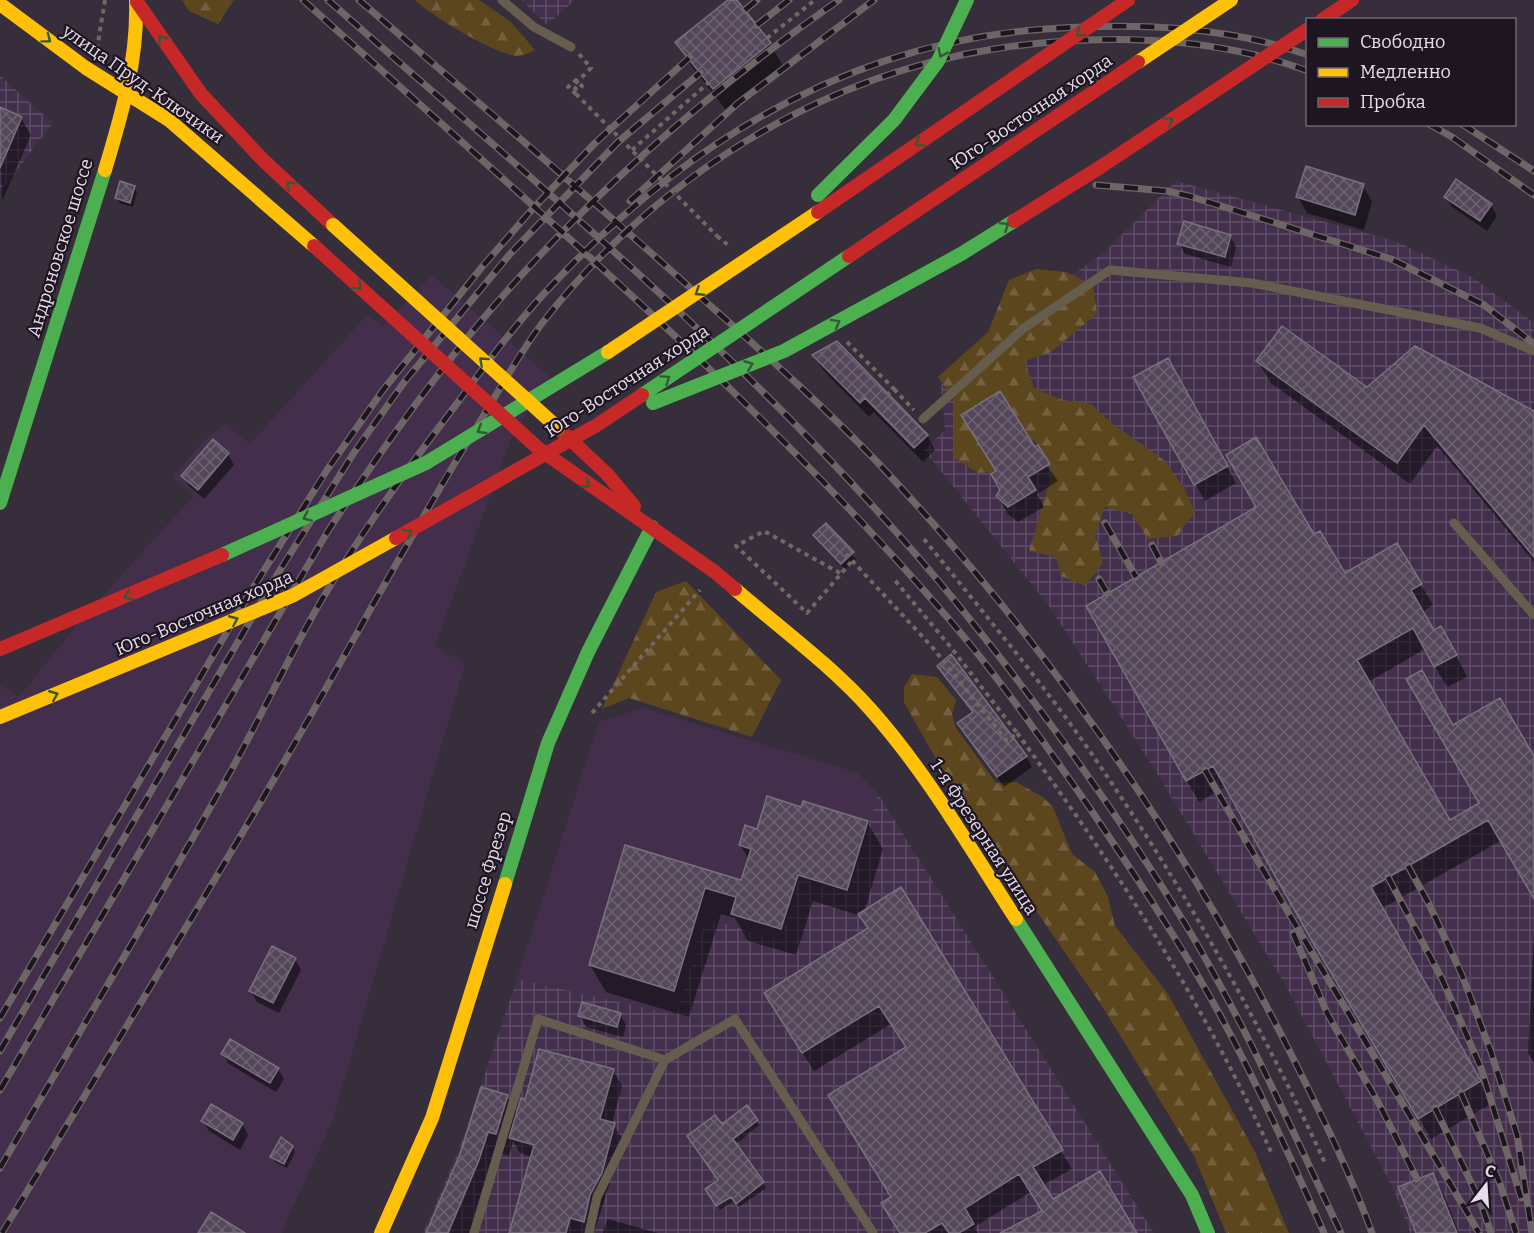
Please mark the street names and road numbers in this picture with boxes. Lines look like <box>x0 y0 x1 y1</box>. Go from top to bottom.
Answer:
street label: улица Пруд-Ключики <box>57 19 228 148</box>
street label: Юго-Восточная хорда <box>946 49 1116 175</box>
street label: Андроновское шоссе <box>22 156 98 340</box>
street label: Юго-Восточная хорда <box>541 320 713 442</box>
street label: Юго-Восточная хорда <box>112 566 296 660</box>
street label: 1-я Фрезерная улица <box>925 755 1043 919</box>
street label: шоссе Фрезер <box>460 809 516 931</box>

